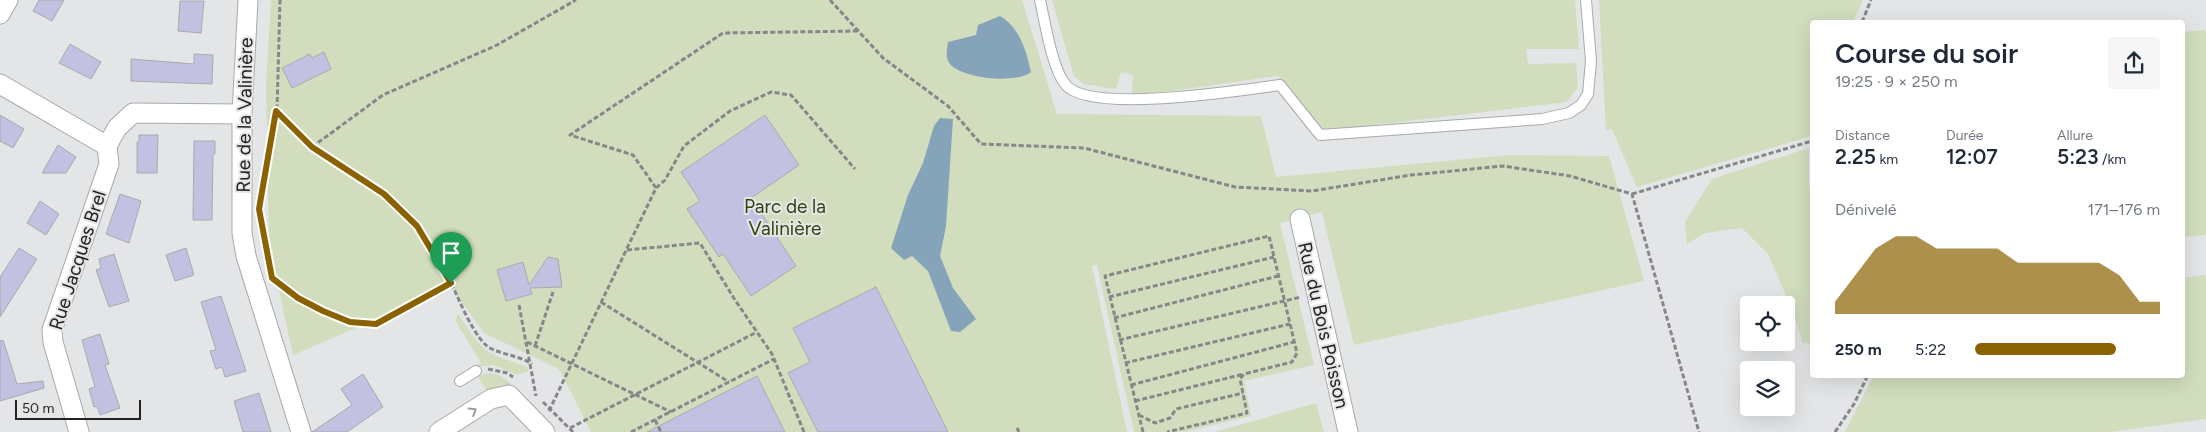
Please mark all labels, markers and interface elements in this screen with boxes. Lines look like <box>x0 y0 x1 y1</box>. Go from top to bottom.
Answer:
text: Course du soir <box>1835 36 2018 70</box>
street label: Rue de la Valinière <box>232 37 257 193</box>
button: share <box>2108 37 2160 89</box>
text: 19:25 · 9 × 250 m <box>1835 72 1958 91</box>
text: Distance <box>1835 127 1890 144</box>
text: Durée <box>1946 127 1983 144</box>
text: Allure <box>2057 127 2093 144</box>
text: 2.25 <box>1835 144 1876 169</box>
text: 12:07 <box>1946 144 1998 169</box>
text: 5:23 <box>2057 144 2099 169</box>
text: km <box>1876 151 1898 168</box>
text: /km <box>2099 151 2126 168</box>
street label: Rue Jacques Brel <box>44 187 111 333</box>
park label: Parc de la Valinière <box>744 195 826 240</box>
text: Dénivelé <box>1835 200 1897 219</box>
text: 171–176 m <box>2088 200 2160 219</box>
pin <box>430 232 472 283</box>
icon: arrive <box>437 239 465 267</box>
street label: Rue du Bois Poisson <box>1293 240 1354 411</box>
map controls <box>1740 296 1795 416</box>
button: locate <box>1740 296 1795 351</box>
text: 250 m <box>1835 340 1882 359</box>
text: 5:22 <box>1915 340 1946 359</box>
button: layers <box>1740 361 1795 416</box>
scale bar <box>15 397 141 420</box>
text: 50 m <box>22 400 54 417</box>
one-way arrow <box>468 407 477 417</box>

